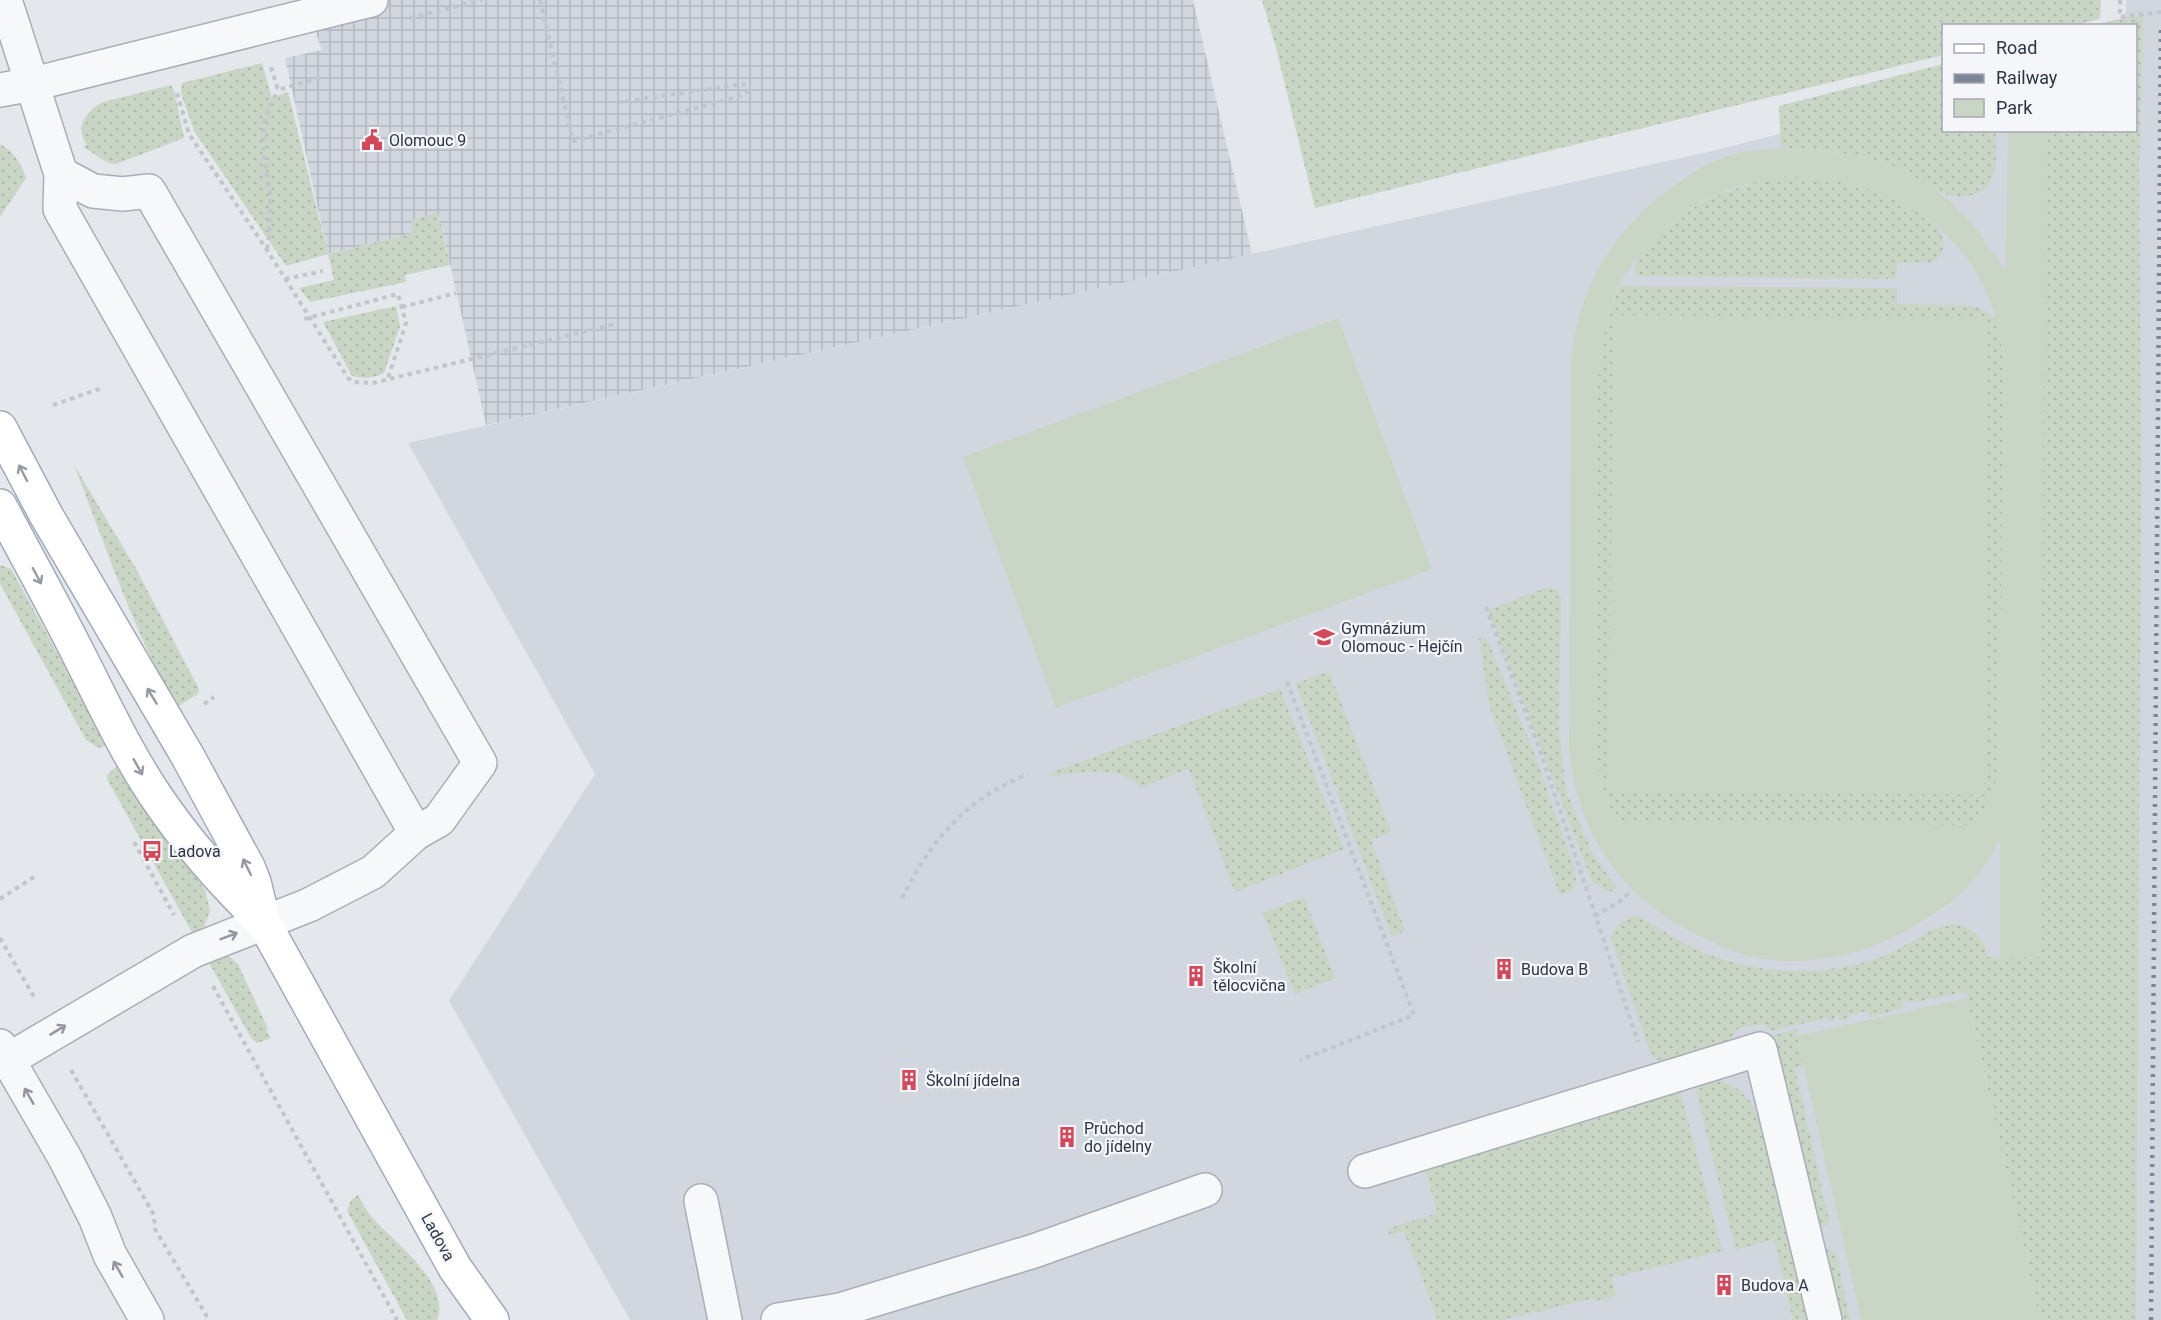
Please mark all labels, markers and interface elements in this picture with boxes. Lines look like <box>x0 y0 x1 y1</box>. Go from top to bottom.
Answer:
legend <box>1942 24 2137 132</box>
text: Road <box>1996 37 2037 58</box>
text: Railway <box>1996 67 2058 88</box>
text: Park <box>1996 97 2033 118</box>
public building icon: Olomouc 9 <box>360 128 384 152</box>
place label: Olomouc 9 <box>389 131 466 150</box>
one-way arrow <box>17 465 29 482</box>
one-way arrow <box>31 567 43 584</box>
place label: Gymnázium Olomouc - Hejčín <box>1341 619 1463 656</box>
school or university icon: Gymnázium Olomouc - Hejčín <box>1312 625 1336 649</box>
one-way arrow <box>146 688 158 705</box>
one-way arrow <box>132 758 144 775</box>
bus stop icon: Ladova <box>140 839 164 863</box>
place label: Ladova <box>169 842 221 861</box>
one-way arrow <box>240 858 252 876</box>
one-way arrow <box>219 930 238 941</box>
place label: Školní tělocvična <box>1213 957 1286 995</box>
building icon: Budova B <box>1492 957 1516 981</box>
place label: Budova B <box>1521 960 1588 979</box>
building icon: Školní tělocvična <box>1184 964 1208 988</box>
one-way arrow <box>49 1024 66 1036</box>
building icon: Školní jídelna <box>897 1068 921 1092</box>
place label: Školní jídelna <box>926 1070 1020 1090</box>
one-way arrow <box>23 1088 35 1105</box>
place label: Průchod do jídelny <box>1084 1119 1152 1156</box>
building icon: Průchod do jídelny <box>1055 1125 1079 1149</box>
street label: Ladova <box>417 1210 459 1264</box>
one-way arrow <box>112 1261 124 1278</box>
building icon: Budova A <box>1712 1273 1736 1297</box>
place label: Budova A <box>1741 1276 1809 1295</box>

